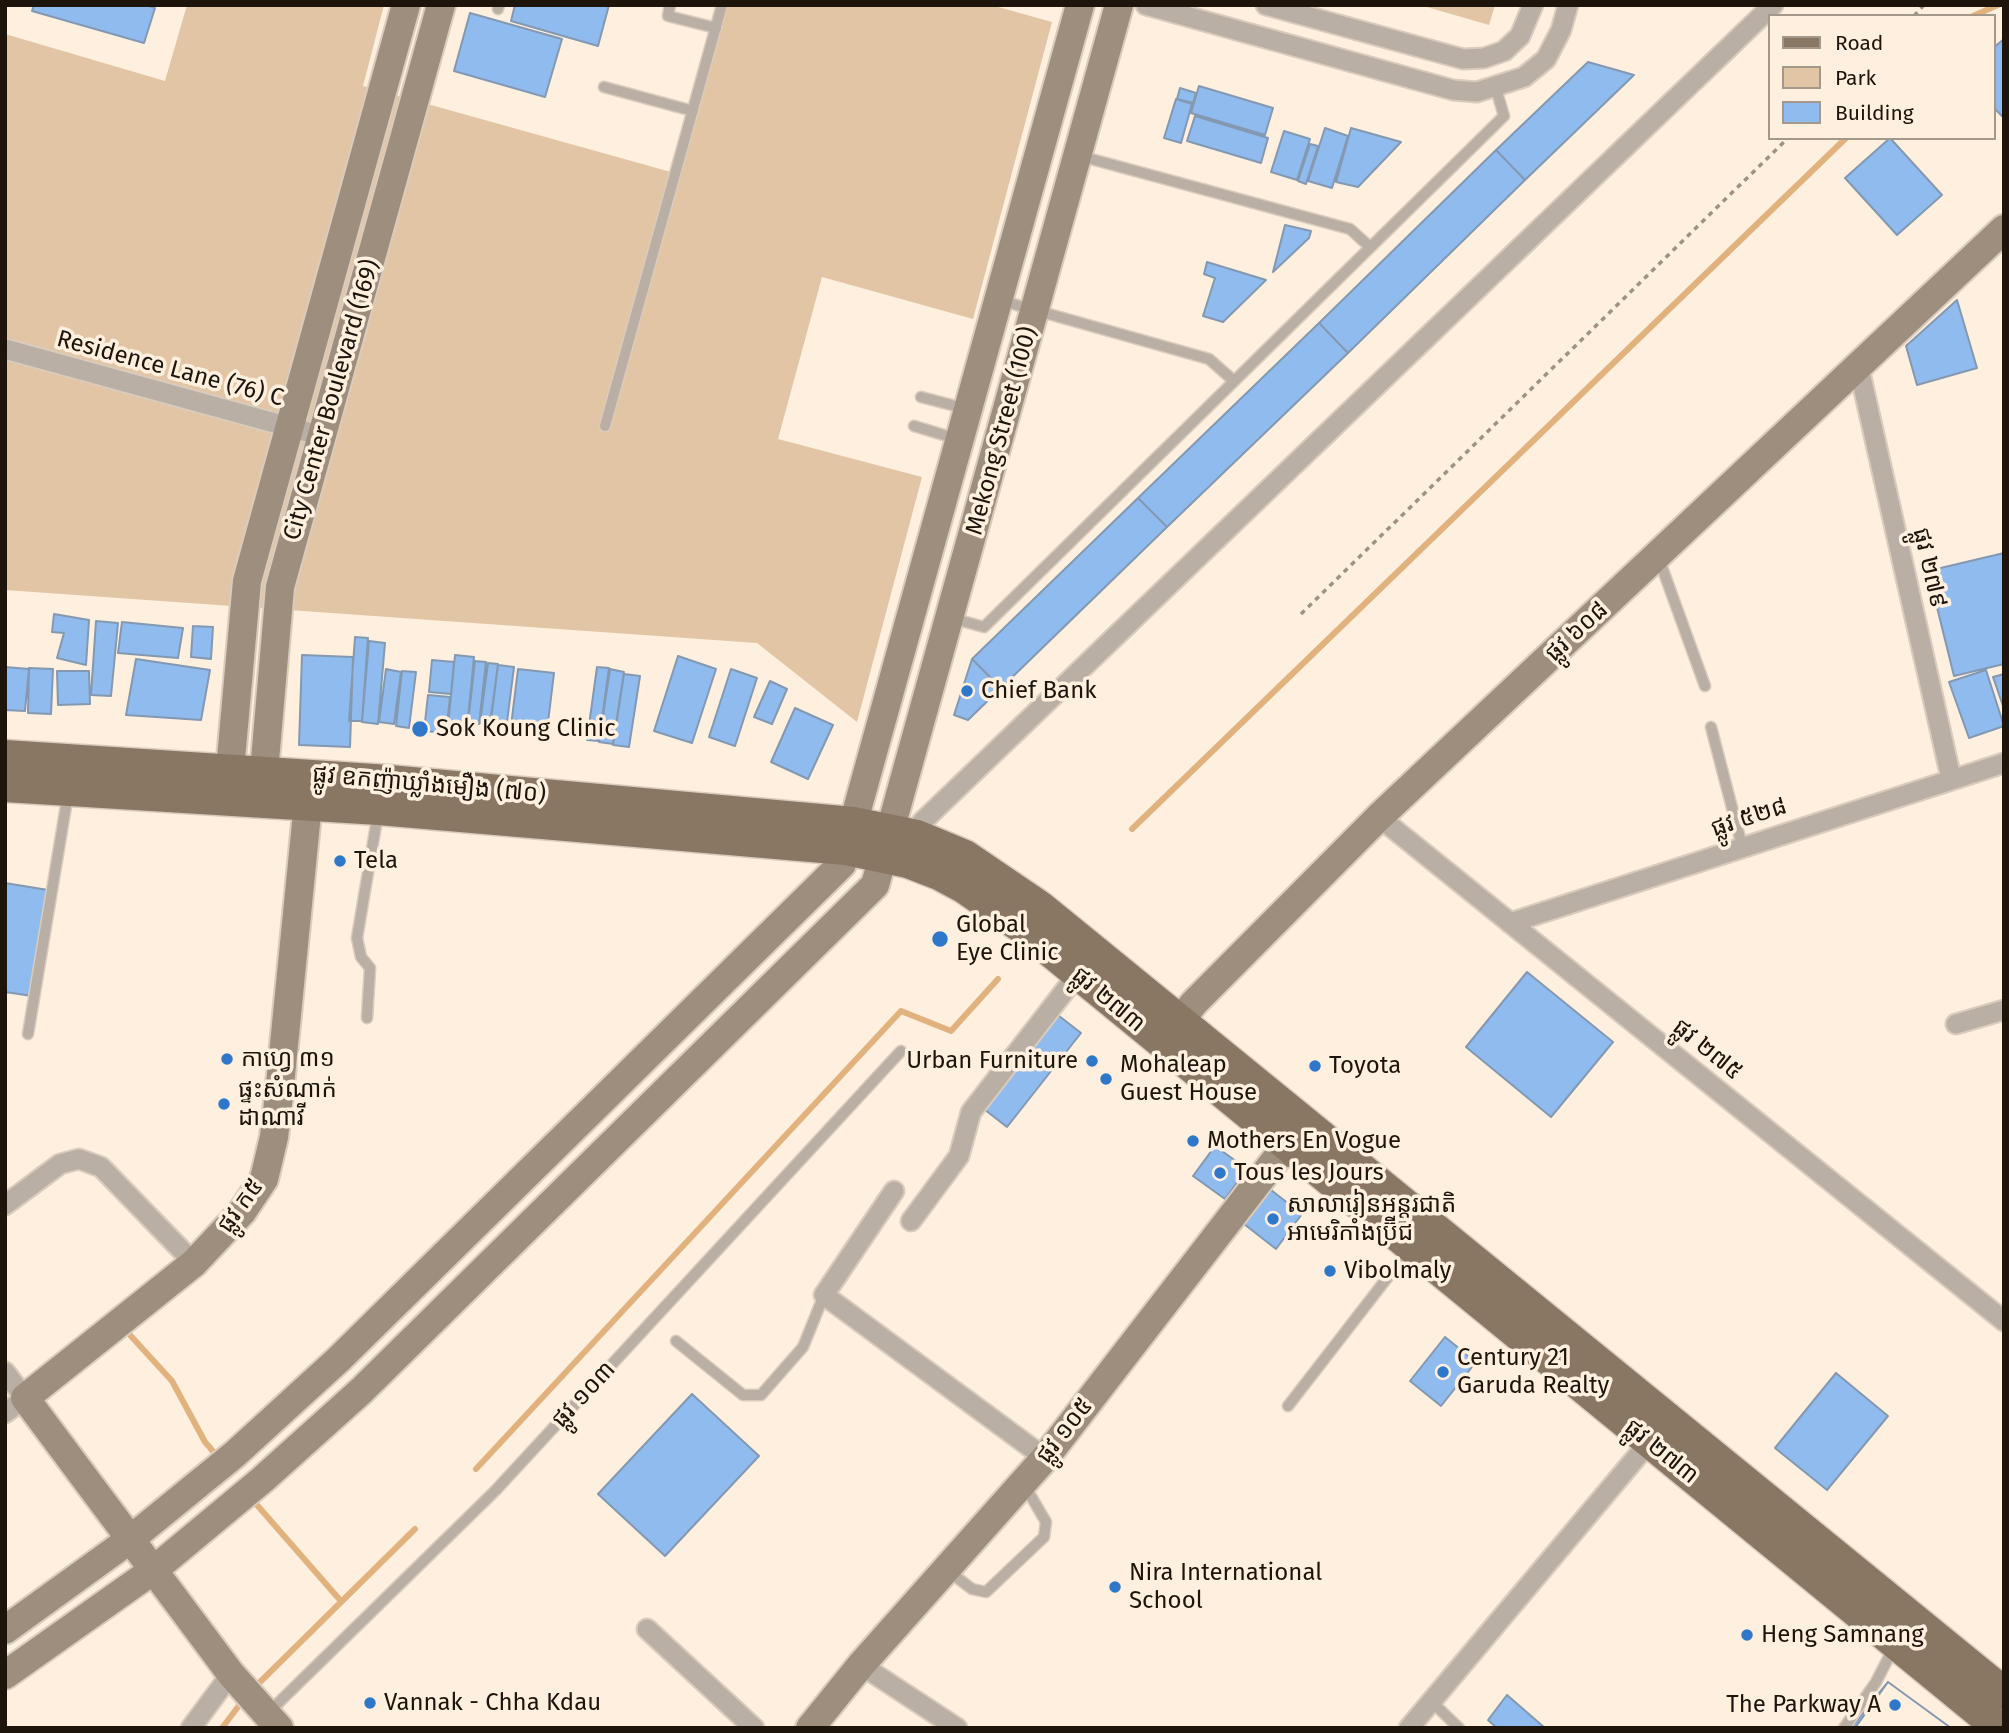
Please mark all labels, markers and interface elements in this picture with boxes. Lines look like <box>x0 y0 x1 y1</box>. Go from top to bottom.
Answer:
legend <box>1768 14 1995 140</box>
text: Road <box>1835 30 1883 56</box>
text: Park <box>1835 65 1876 91</box>
text: Building <box>1835 100 1914 126</box>
street label: City Center Boulevard (169) <box>278 256 386 544</box>
street label: Mekong Street (100) <box>960 324 1044 538</box>
street label: Residence Lane (76) C <box>53 325 287 413</box>
street label: ផ្លូវ ២៧៩ <box>1906 525 1952 611</box>
street label: ផ្លូវ ៦០៨ <box>1540 596 1614 668</box>
place label: Chief Bank <box>981 677 1097 705</box>
marker: Chief Bank <box>959 683 975 699</box>
place label: Sok Koung Clinic <box>436 715 616 743</box>
marker: Sok Koung Clinic <box>410 719 430 739</box>
street label: ផ្លូវ ឧកញ៉ាឃ្លាំងមឿង (៧០) <box>311 760 547 810</box>
street label: ផ្លូវ ៥២៨ <box>1707 792 1791 844</box>
place label: Tela <box>354 847 398 875</box>
marker: Tela <box>332 853 348 869</box>
place label: Global Eye Clinic <box>956 911 1059 967</box>
marker: Global Eye Clinic <box>930 929 950 949</box>
street label: ផ្លូវ ២៧៣ <box>1065 961 1151 1039</box>
street label: ផ្លូវ ២៧៥ <box>1666 1013 1748 1087</box>
place label: កាហ្វេ ៣១ <box>241 1045 335 1073</box>
place label: Urban Furniture <box>906 1047 1078 1075</box>
marker: កាហ្វេ ៣១ <box>219 1051 235 1067</box>
place label: Mohaleap Guest House <box>1120 1051 1257 1107</box>
place label: Toyota <box>1329 1052 1401 1080</box>
marker: Urban Furniture <box>1084 1053 1100 1069</box>
marker: Toyota <box>1307 1058 1323 1074</box>
marker: Mohaleap Guest House <box>1098 1071 1114 1087</box>
place label: ផ្ទះសំណាក់ ដាណាវី <box>238 1076 337 1132</box>
marker: ផ្ទះសំណាក់ ដាណាវី <box>216 1096 232 1112</box>
place label: Mothers En Vogue <box>1207 1127 1401 1155</box>
marker: Mothers En Vogue <box>1185 1133 1201 1149</box>
place label: Tous les Jours <box>1234 1159 1384 1187</box>
marker: Tous les Jours <box>1212 1165 1228 1181</box>
street label: ផ្លូវ ក៥ <box>212 1173 270 1239</box>
place label: សាលារៀនអន្តរជាតិ អាមេរិកាំងប្រ៊ីជ <box>1287 1191 1456 1247</box>
marker: សាលារៀនអន្តរជាតិ អាមេរិកាំងប្រ៊ីជ <box>1265 1211 1281 1227</box>
place label: Vibolmaly <box>1344 1257 1451 1285</box>
marker: Vibolmaly <box>1322 1263 1338 1279</box>
place label: Century 21 Garuda Realty <box>1457 1344 1609 1400</box>
street label: ផ្លូវ ១០៣ <box>546 1356 622 1434</box>
marker: Century 21 Garuda Realty <box>1435 1364 1451 1380</box>
street label: ផ្លូវ ១០៥ <box>1031 1393 1099 1469</box>
street label: ផ្លូវ ២៧៣ <box>1618 1413 1704 1491</box>
place label: Nira International School <box>1129 1559 1322 1615</box>
marker: Nira International School <box>1107 1579 1123 1595</box>
place label: Heng Samnang <box>1761 1621 1924 1649</box>
marker: Heng Samnang <box>1739 1627 1755 1643</box>
place label: Vannak - Chha Kdau <box>384 1689 601 1717</box>
place label: The Parkway A <box>1726 1691 1881 1719</box>
marker: Vannak - Chha Kdau <box>362 1695 378 1711</box>
marker: The Parkway A <box>1887 1697 1903 1713</box>

